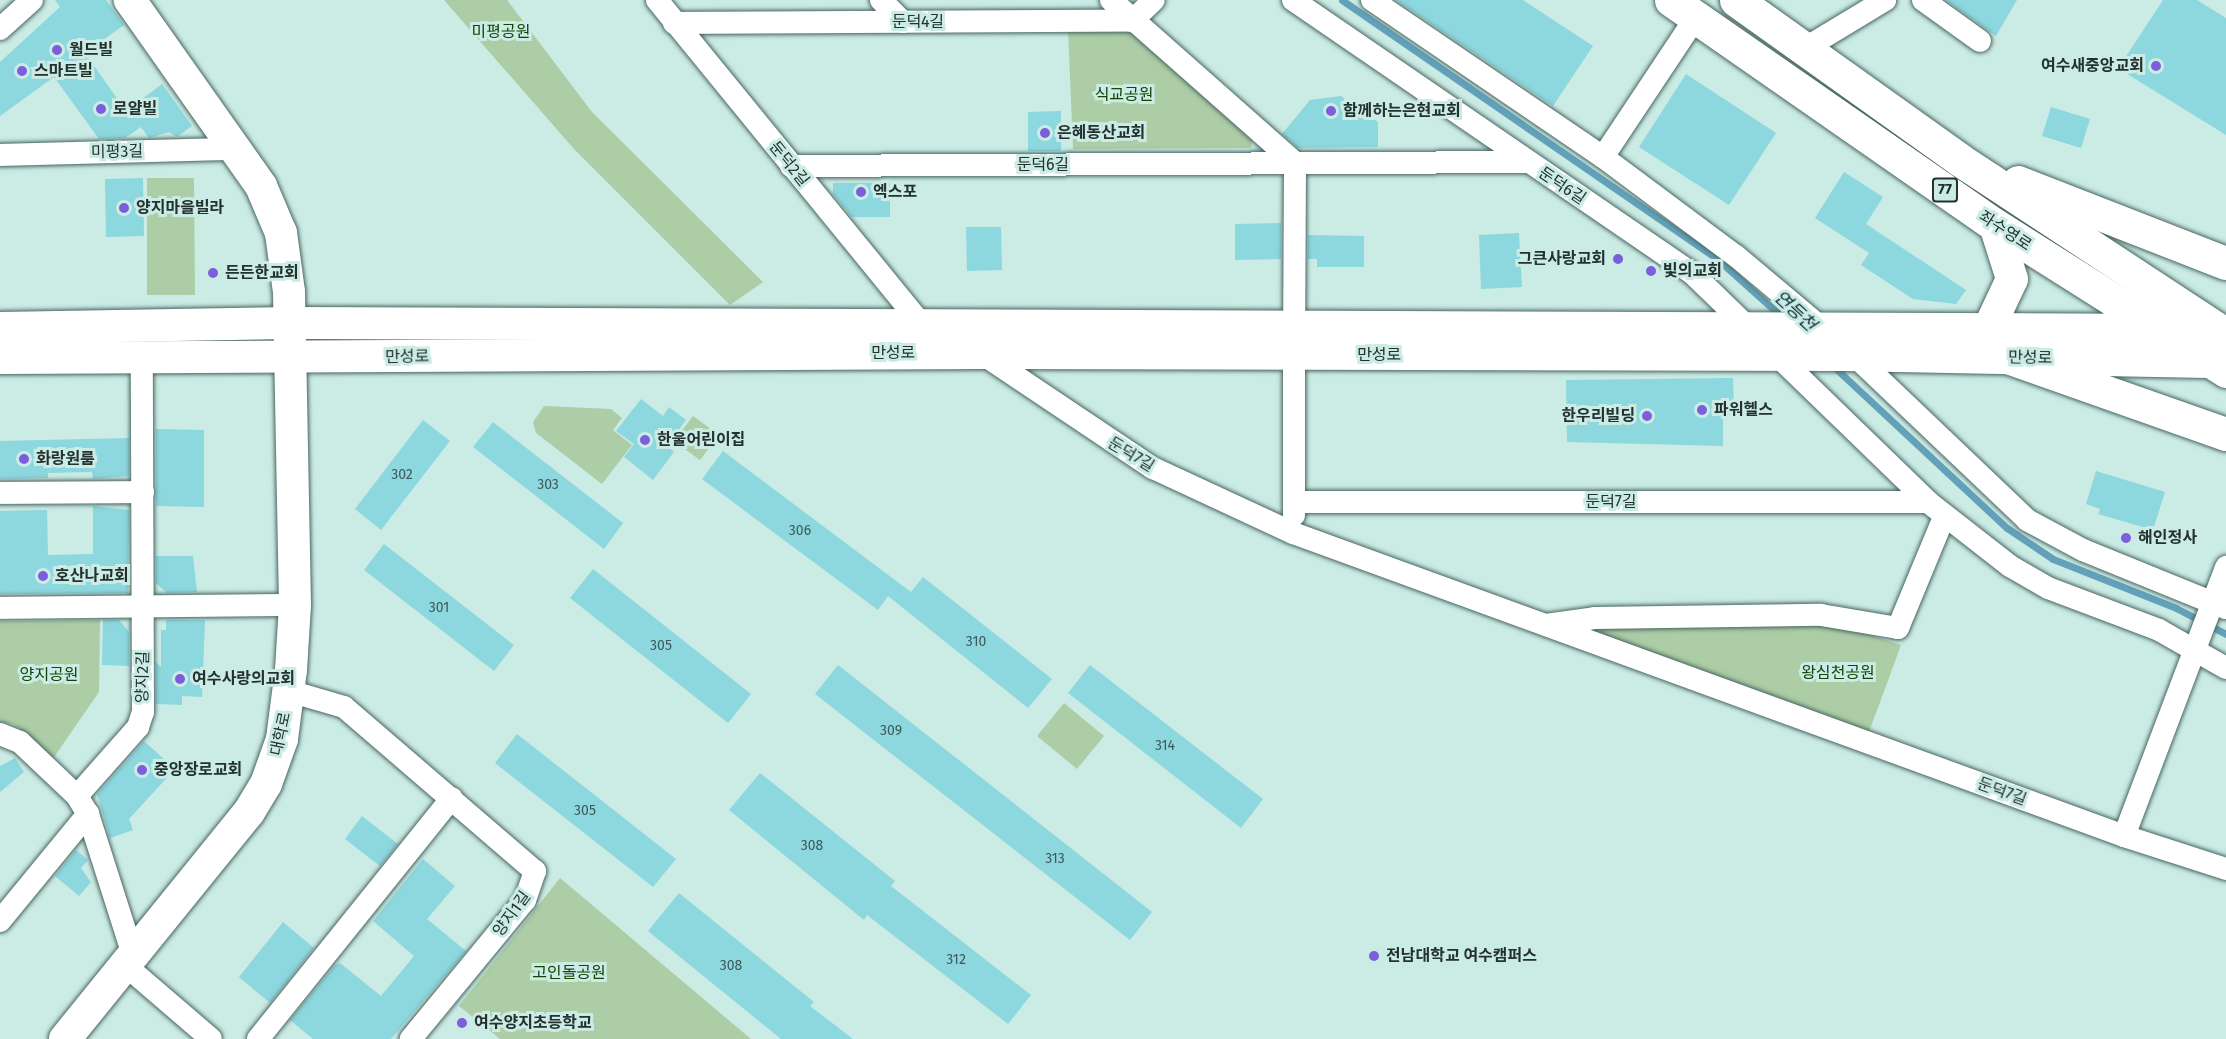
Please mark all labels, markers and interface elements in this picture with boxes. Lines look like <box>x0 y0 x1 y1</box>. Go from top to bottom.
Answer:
street label: 둔덕4길 <box>892 12 944 32</box>
park label: 미평공원 <box>472 22 530 42</box>
place label: 월드빌 <box>69 40 113 60</box>
marker: 월드빌 <box>50 43 64 57</box>
place label: 여수새중앙교회 <box>2041 56 2144 76</box>
marker: 여수새중앙교회 <box>2149 59 2163 73</box>
place label: 스마트빌 <box>34 61 93 81</box>
marker: 스마트빌 <box>15 64 29 78</box>
park label: 식교공원 <box>1095 85 1153 105</box>
place label: 로얄빌 <box>113 99 157 119</box>
place label: 함께하는은현교회 <box>1343 101 1461 121</box>
marker: 로얄빌 <box>94 102 108 116</box>
marker: 함께하는은현교회 <box>1324 104 1338 118</box>
place label: 은혜동산교회 <box>1057 123 1145 143</box>
marker: 은혜동산교회 <box>1038 126 1052 140</box>
street label: 둔덕2길 <box>765 138 813 190</box>
street label: 미평3길 <box>91 142 143 162</box>
street label: 둔덕6길 <box>1017 155 1069 175</box>
street label: 둔덕6길 <box>1535 163 1589 209</box>
road number: 77 <box>1932 178 1958 202</box>
place label: 엑스포 <box>873 182 917 202</box>
marker: 엑스포 <box>854 185 868 199</box>
place label: 양지마을빌라 <box>136 198 224 218</box>
marker: 양지마을빌라 <box>117 201 131 215</box>
street label: 좌수영로 <box>1975 207 2035 255</box>
place label: 그큰사랑교회 <box>1518 249 1606 269</box>
marker: 그큰사랑교회 <box>1611 252 1625 266</box>
place label: 빛의교회 <box>1663 261 1722 281</box>
place label: 든든한교회 <box>225 263 299 283</box>
marker: 빛의교회 <box>1644 264 1658 278</box>
marker: 든든한교회 <box>206 266 220 280</box>
water label: 연등천 <box>1769 286 1821 336</box>
street label: 만성로 <box>871 343 915 363</box>
street label: 만성로 <box>1357 345 1401 365</box>
street label: 만성로 <box>385 347 429 367</box>
street label: 만성로 <box>2008 348 2052 368</box>
place label: 파워헬스 <box>1714 400 1773 420</box>
marker: 파워헬스 <box>1695 403 1709 417</box>
place label: 한우리빌딩 <box>1561 406 1635 426</box>
marker: 한우리빌딩 <box>1640 409 1654 423</box>
place label: 한울어린이집 <box>657 430 745 450</box>
marker: 한울어린이집 <box>638 433 652 447</box>
street label: 둔덕7길 <box>1104 434 1158 476</box>
place label: 화랑원룸 <box>36 449 95 469</box>
marker: 화랑원룸 <box>17 452 31 466</box>
house number: 302 <box>391 467 413 483</box>
house number: 303 <box>537 477 559 493</box>
street label: 둔덕7길 <box>1585 492 1637 512</box>
house number: 306 <box>789 523 811 539</box>
place label: 해인정사 <box>2138 528 2197 548</box>
marker: 해인정사 <box>2119 531 2133 545</box>
place label: 호산나교회 <box>55 566 129 586</box>
marker: 호산나교회 <box>36 569 50 583</box>
house number: 301 <box>429 600 449 616</box>
house number: 310 <box>966 634 986 650</box>
house number: 305 <box>650 638 672 654</box>
street label: 양지2길 <box>133 651 153 703</box>
park label: 왕심천공원 <box>1801 663 1875 683</box>
park label: 양지공원 <box>20 665 78 685</box>
place label: 여수사랑의교회 <box>192 669 295 689</box>
marker: 여수사랑의교회 <box>173 672 187 686</box>
street label: 대학로 <box>267 710 295 758</box>
house number: 309 <box>880 723 902 739</box>
house number: 314 <box>1155 738 1175 754</box>
place label: 중앙장로교회 <box>154 760 242 780</box>
marker: 중앙장로교회 <box>135 763 149 777</box>
street label: 둔덕7길 <box>1975 774 2029 810</box>
house number: 305 <box>574 803 596 819</box>
house number: 308 <box>801 838 823 854</box>
house number: 313 <box>1045 851 1065 867</box>
street label: 양지1길 <box>489 888 535 940</box>
place label: 전남대학교 여수캠퍼스 <box>1386 946 1537 966</box>
marker: 전남대학교 여수캠퍼스 <box>1367 949 1381 963</box>
house number: 312 <box>946 952 966 968</box>
house number: 308 <box>720 958 742 974</box>
park label: 고인돌공원 <box>532 963 606 983</box>
place label: 여수양지초등학교 <box>474 1013 592 1033</box>
marker: 여수양지초등학교 <box>455 1016 469 1030</box>

